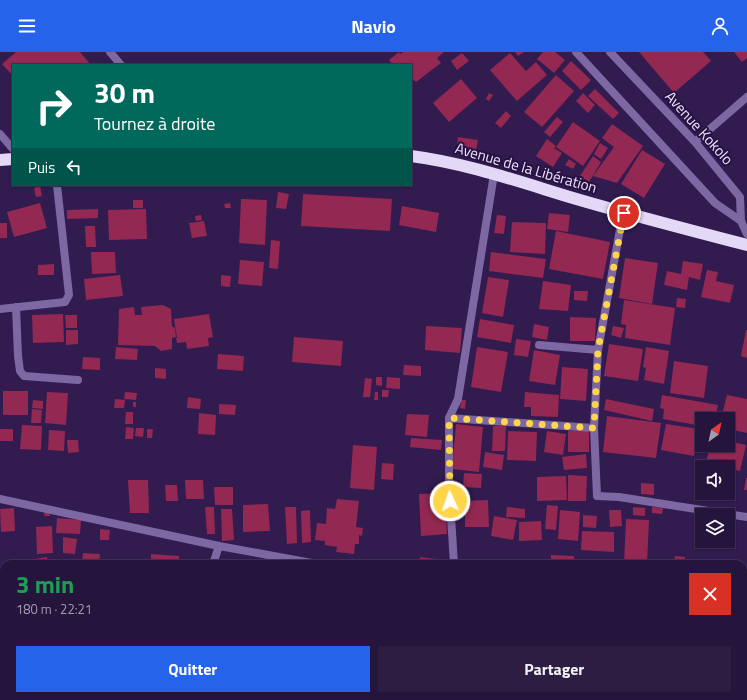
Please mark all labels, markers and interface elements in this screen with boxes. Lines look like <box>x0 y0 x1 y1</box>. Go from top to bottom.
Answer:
text: Navio <box>351 13 396 40</box>
icon: menu <box>16 15 38 37</box>
icon: person <box>709 15 731 37</box>
text: 30 m <box>94 71 155 114</box>
icon: right <box>28 80 80 132</box>
street label: Avenue Kokolo <box>660 86 739 170</box>
text: Tournez à droite <box>94 110 215 137</box>
street label: Avenue de la Libération <box>453 136 600 199</box>
text: Puis <box>28 156 55 179</box>
icon: left <box>63 156 85 178</box>
pin <box>607 196 641 230</box>
icon: arrive <box>613 202 635 224</box>
north arrow <box>695 412 735 452</box>
map controls <box>695 412 735 548</box>
button: sound <box>695 460 735 500</box>
position arrow <box>429 480 471 522</box>
button: layers <box>695 508 735 548</box>
text: 3 min <box>16 566 74 602</box>
button: close <box>689 573 731 615</box>
text: 180 m · 22:21 <box>16 599 92 619</box>
button: Quitter <box>16 646 370 692</box>
button: Partager <box>378 646 731 692</box>

